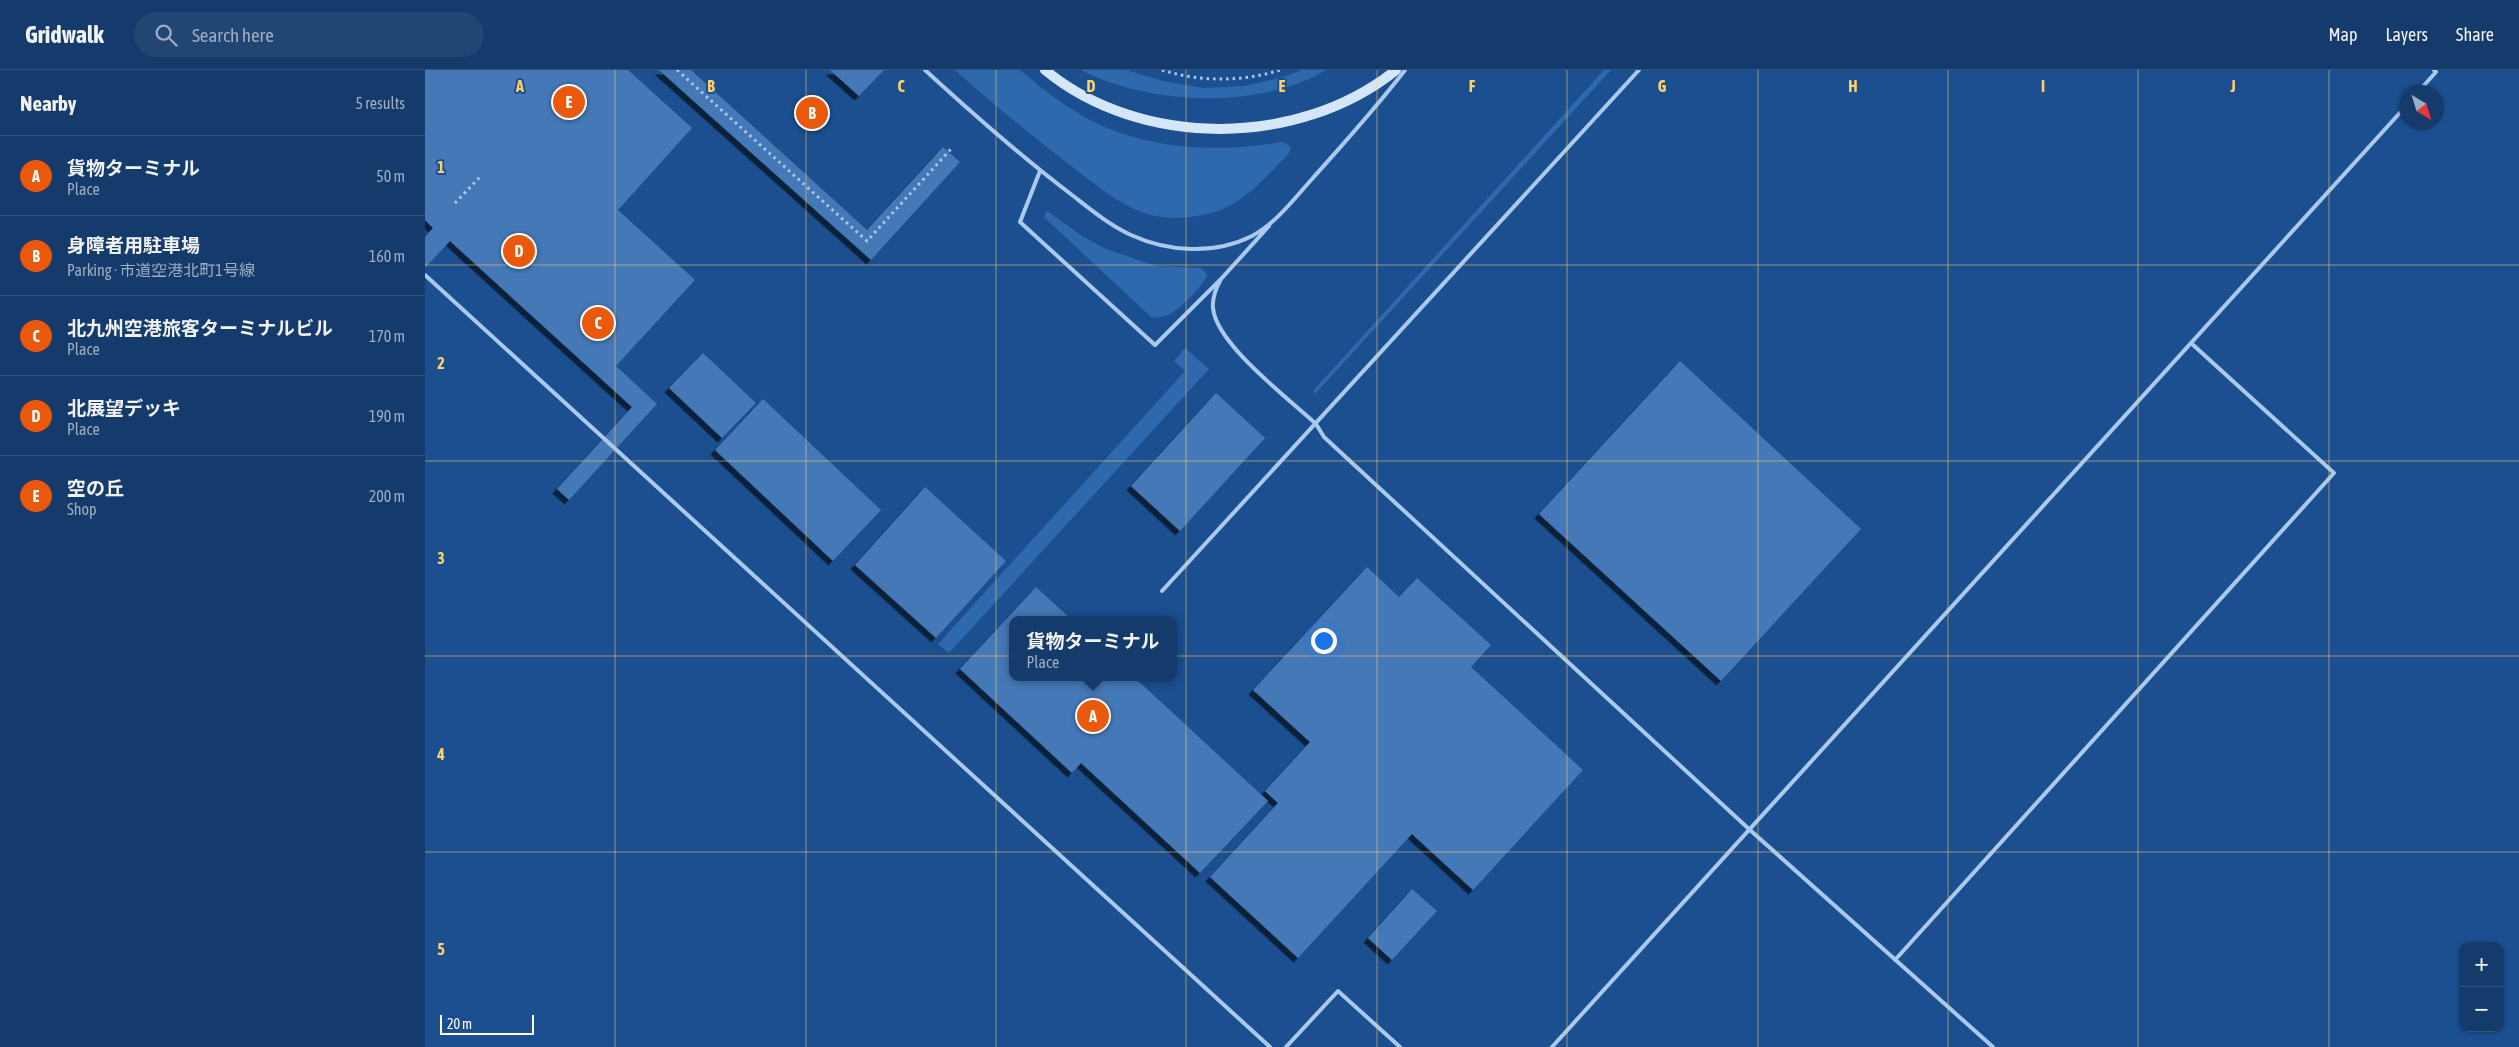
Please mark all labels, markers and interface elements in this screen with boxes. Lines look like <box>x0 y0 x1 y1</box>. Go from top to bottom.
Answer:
search box <box>134 12 484 57</box>
text: Gridwalk <box>25 21 104 48</box>
icon: search <box>152 21 180 49</box>
text: Search here <box>192 24 274 46</box>
text: Map <box>2328 24 2357 45</box>
text: Layers <box>2385 24 2428 45</box>
text: Share <box>2456 24 2494 45</box>
text: A <box>515 77 524 95</box>
text: B <box>707 77 715 95</box>
text: C <box>897 77 905 95</box>
text: D <box>1087 77 1096 95</box>
text: E <box>1279 77 1286 95</box>
text: F <box>1469 77 1476 95</box>
text: G <box>1658 77 1667 95</box>
text: H <box>1848 77 1858 95</box>
text: I <box>2041 77 2045 95</box>
text: J <box>2229 77 2236 95</box>
pin: E <box>553 83 585 121</box>
north arrow <box>2399 85 2444 130</box>
text: Nearby <box>20 91 76 115</box>
text: 5 results <box>355 94 405 112</box>
pin: B <box>796 94 828 132</box>
text: 貨物ターミナル <box>67 157 200 179</box>
text: 1 <box>437 158 445 176</box>
text: A <box>32 167 40 185</box>
text: 50 m <box>376 167 405 185</box>
text: Place <box>67 180 100 198</box>
pin: D <box>503 232 535 270</box>
text: 身障者用駐車場 <box>67 234 200 256</box>
text: B <box>32 247 40 265</box>
text: 160 m <box>369 247 405 265</box>
text: Parking · 市道空港北町1号線 <box>67 261 255 279</box>
pin: C <box>582 304 614 342</box>
text: 北九州空港旅客ターミナルビル <box>67 317 333 339</box>
text: C <box>32 327 40 345</box>
text: 170 m <box>369 327 405 345</box>
text: Place <box>67 340 100 358</box>
text: 2 <box>437 354 445 372</box>
text: 北展望デッキ <box>67 397 181 419</box>
text: D <box>32 407 40 425</box>
text: 190 m <box>369 407 405 425</box>
text: Place <box>67 420 100 438</box>
text: 空の丘 <box>67 477 124 499</box>
text: E <box>33 487 39 505</box>
text: 200 m <box>369 487 405 505</box>
text: Shop <box>67 500 97 518</box>
text: 3 <box>437 549 445 567</box>
popup <box>1009 616 1177 681</box>
your location <box>1311 628 1337 654</box>
text: 貨物ターミナル <box>1026 630 1160 652</box>
text: Place <box>1026 653 1059 671</box>
pin: A <box>1077 697 1109 735</box>
text: 4 <box>436 745 445 763</box>
text: 5 <box>437 940 445 958</box>
map controls <box>2459 942 2504 1032</box>
button: + <box>2459 942 2504 987</box>
button: − <box>2459 987 2504 1032</box>
scale bar <box>440 1012 534 1035</box>
text: 20 m <box>447 1016 472 1032</box>

